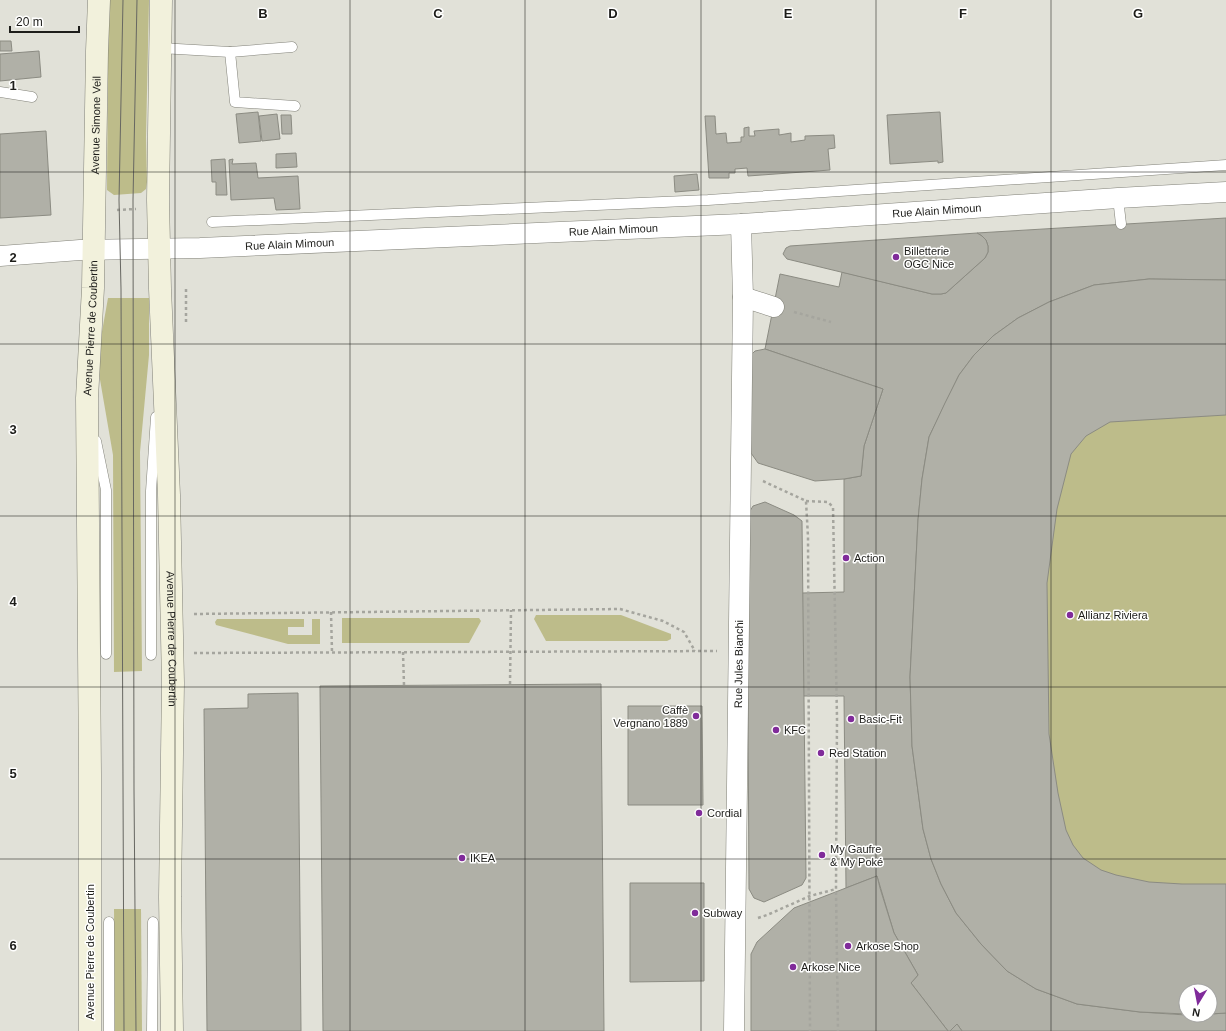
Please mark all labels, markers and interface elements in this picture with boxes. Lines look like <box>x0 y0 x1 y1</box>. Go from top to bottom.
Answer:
text: B <box>258 6 268 21</box>
text: C <box>433 6 443 21</box>
text: D <box>608 6 618 21</box>
text: E <box>784 6 793 21</box>
text: F <box>959 6 967 21</box>
text: G <box>1133 6 1143 21</box>
scale bar <box>10 8 79 34</box>
text: 20 m <box>16 15 43 29</box>
street label: Avenue Simone Veil <box>89 76 103 174</box>
text: 1 <box>9 78 17 93</box>
street label: Rue Alain Mimoun <box>892 201 982 220</box>
street label: Rue Alain Mimoun <box>568 222 658 238</box>
street label: Rue Alain Mimoun <box>245 236 335 252</box>
place label: Billetterie OGC Nice <box>904 245 954 270</box>
text: 2 <box>9 250 17 265</box>
marker: Billetterie OGC Nice <box>891 252 901 262</box>
street label: Avenue Pierre de Coubertin <box>81 260 99 396</box>
text: 3 <box>9 422 17 437</box>
place label: Action <box>854 552 885 564</box>
marker: Action <box>841 553 851 563</box>
street label: Avenue Pierre de Coubertin <box>165 571 179 707</box>
text: 4 <box>9 594 17 609</box>
place label: Allianz Riviera <box>1078 609 1149 621</box>
marker: Allianz Riviera <box>1065 610 1075 620</box>
street label: Rue Jules Bianchi <box>732 620 745 708</box>
place label: Caffè Vergnano 1889 <box>613 704 688 729</box>
marker: Caffè Vergnano 1889 <box>691 711 701 721</box>
place label: Basic-Fit <box>859 713 902 725</box>
marker: Basic-Fit <box>846 714 856 724</box>
place label: KFC <box>784 724 806 736</box>
marker: KFC <box>771 725 781 735</box>
place label: Red Station <box>829 747 886 759</box>
marker: Red Station <box>816 748 826 758</box>
text: 5 <box>9 766 17 781</box>
place label: Cordial <box>707 807 742 819</box>
marker: Cordial <box>694 808 704 818</box>
place label: My Gaufre & My Poké <box>830 843 883 868</box>
marker: My Gaufre & My Poké <box>817 850 827 860</box>
place label: IKEA <box>470 852 496 864</box>
marker: IKEA <box>457 853 467 863</box>
street label: Avenue Pierre de Coubertin <box>84 884 96 1020</box>
place label: Subway <box>703 907 743 919</box>
marker: Subway <box>690 908 700 918</box>
text: 6 <box>9 938 17 953</box>
place label: Arkose Shop <box>856 940 919 952</box>
marker: Arkose Shop <box>843 941 853 951</box>
place label: Arkose Nice <box>801 961 860 973</box>
marker: Arkose Nice <box>788 962 798 972</box>
north arrow <box>1178 983 1218 1023</box>
text: N <box>1191 1006 1201 1019</box>

